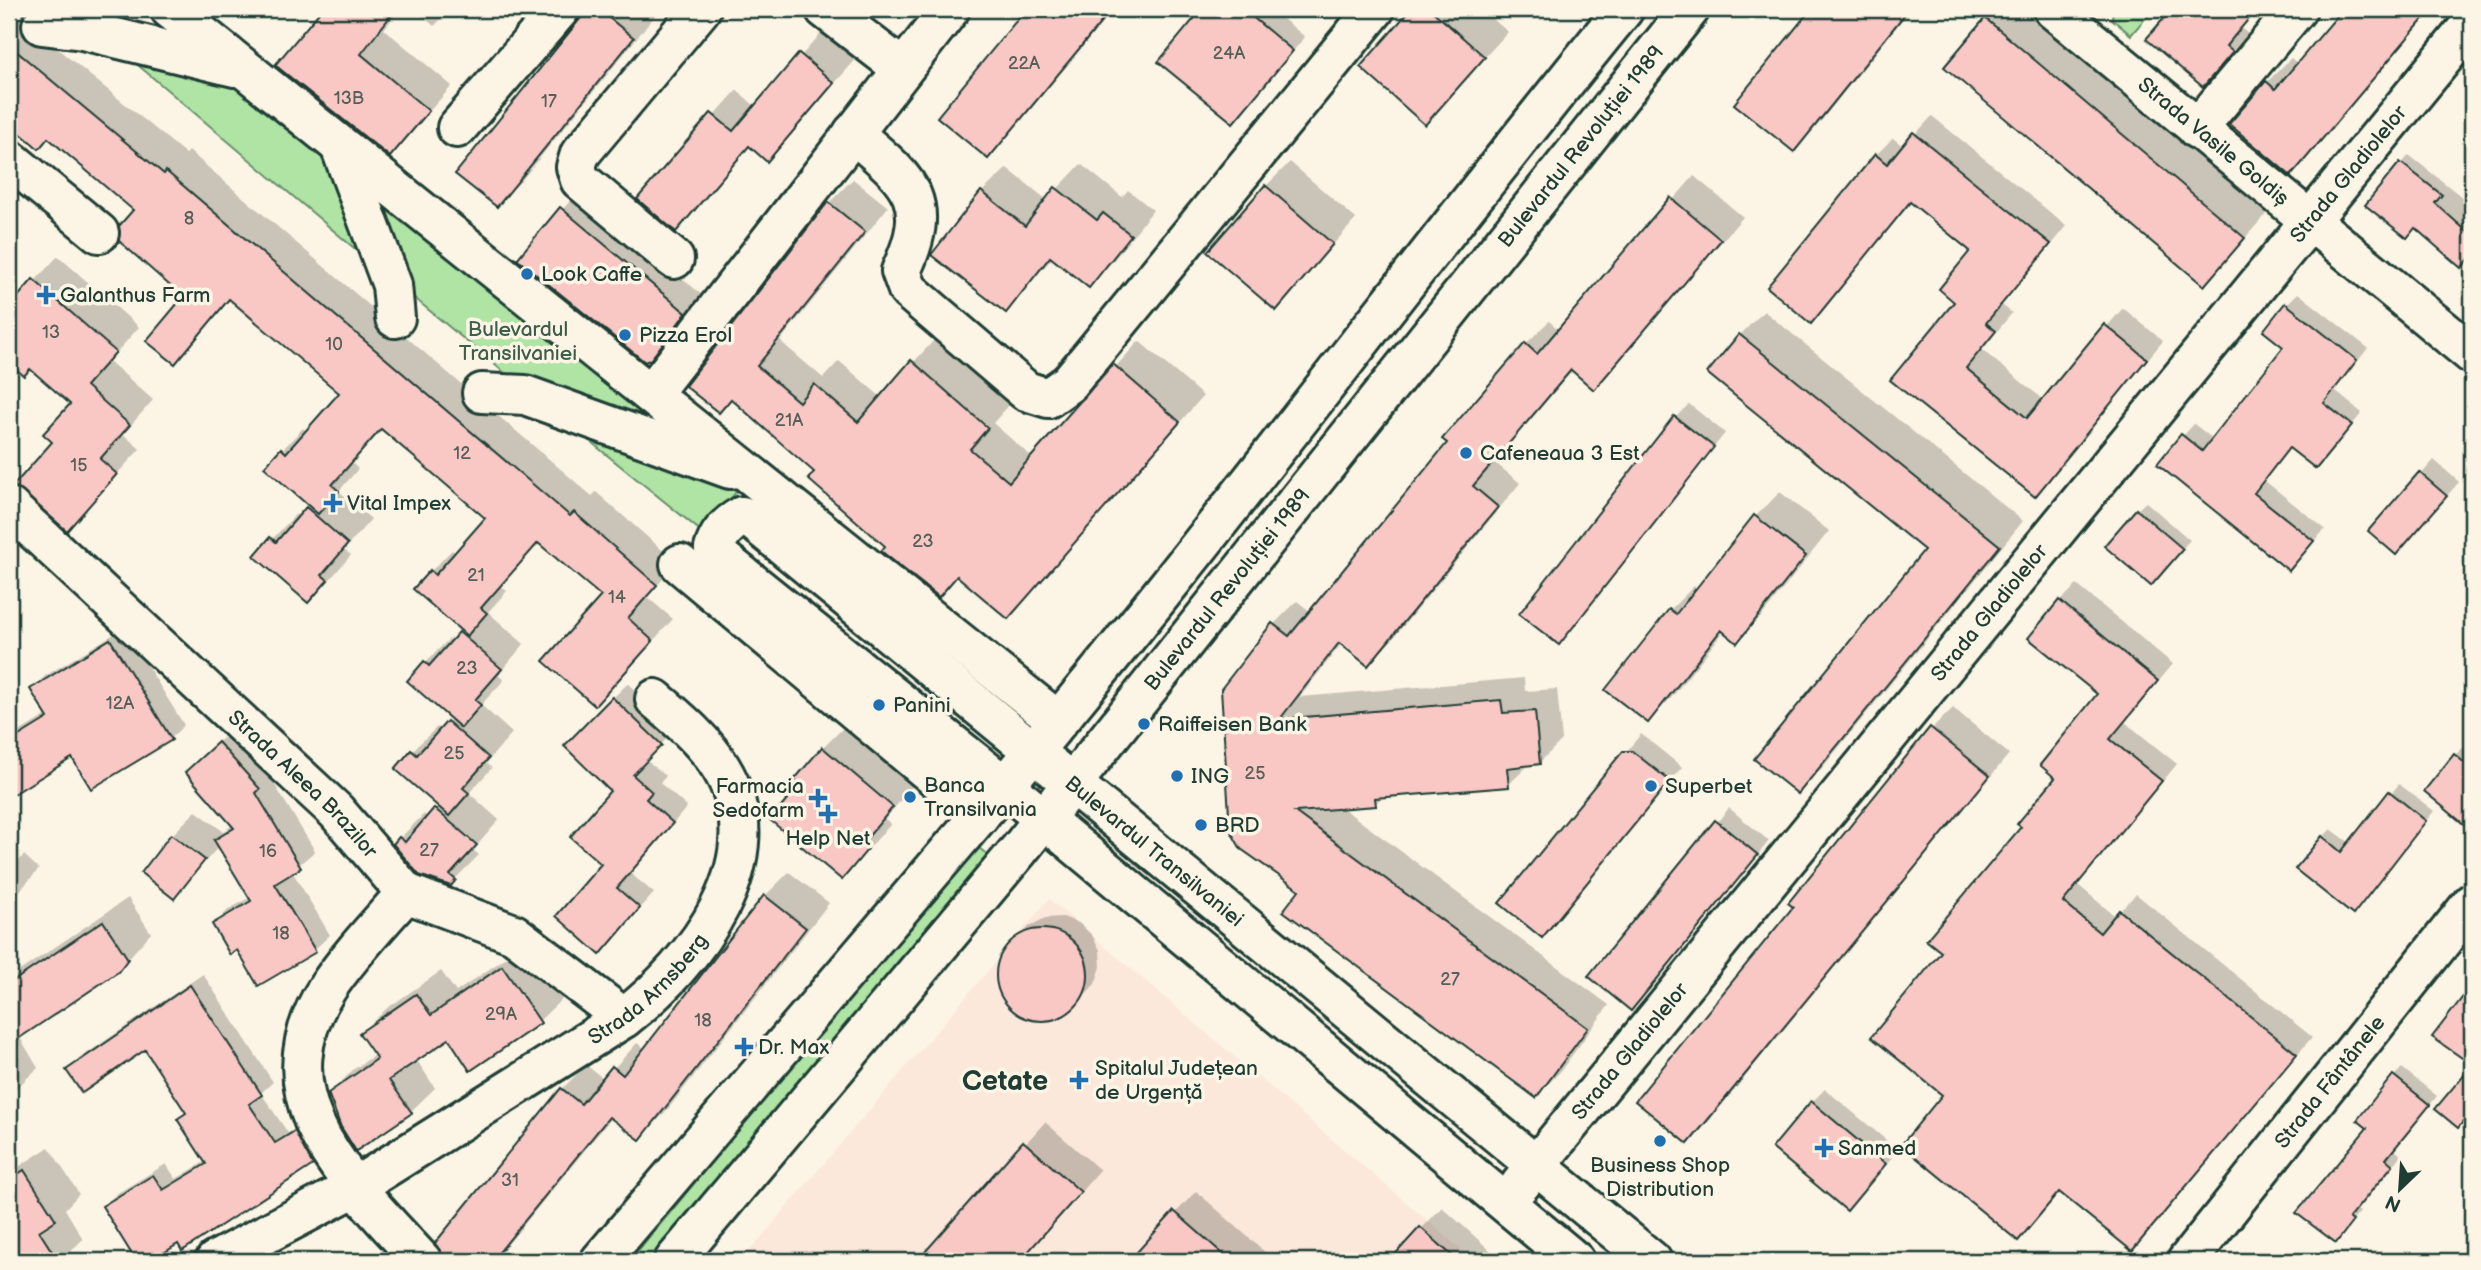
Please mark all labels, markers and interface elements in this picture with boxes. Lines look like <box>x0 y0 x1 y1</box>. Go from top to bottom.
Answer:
street label: Bulevardul Revoluției 1989 <box>1492 40 1669 252</box>
house number: 24A <box>1213 43 1245 64</box>
house number: 22A <box>1008 53 1040 74</box>
street label: Strada Vasile Goldiș <box>2133 72 2294 211</box>
house number: 13B <box>334 88 364 109</box>
house number: 17 <box>541 91 557 112</box>
street label: Strada Gladiolelor <box>2285 100 2412 248</box>
house number: 8 <box>184 208 194 229</box>
place label: Look Caffe <box>541 262 642 287</box>
marker: Look Caffe <box>519 266 535 282</box>
place label: Galanthus Farm <box>60 283 210 308</box>
marker: Galanthus Farm <box>38 287 54 303</box>
park label: Bulevardul Transilvaniei <box>459 317 577 366</box>
house number: 13 <box>42 322 60 343</box>
place label: Pizza Erol <box>639 323 732 348</box>
marker: Pizza Erol <box>617 327 633 343</box>
house number: 10 <box>325 334 343 355</box>
house number: 21A <box>775 410 803 431</box>
place label: Cafeneaua 3 Est <box>1480 441 1640 466</box>
house number: 12 <box>453 443 471 464</box>
marker: Cafeneaua 3 Est <box>1458 445 1474 461</box>
house number: 15 <box>70 455 88 476</box>
street label: Bulevardul Revoluției 1989 <box>1139 483 1315 695</box>
place label: Vital Impex <box>347 491 451 516</box>
marker: Vital Impex <box>325 495 341 511</box>
house number: 23 <box>912 531 934 552</box>
street label: Strada Gladiolelor <box>1925 539 2053 686</box>
house number: 21 <box>467 565 485 586</box>
house number: 14 <box>608 587 626 608</box>
house number: 23 <box>456 658 478 679</box>
house number: 12A <box>106 693 134 714</box>
place label: Panini <box>893 693 951 718</box>
marker: Panini <box>871 697 887 713</box>
street label: Strada Aleea Brazilor <box>223 705 383 863</box>
place label: Raiffeisen Bank <box>1158 712 1307 737</box>
marker: Raiffeisen Bank <box>1136 716 1152 732</box>
house number: 25 <box>444 743 464 764</box>
house number: 25 <box>1245 763 1265 784</box>
place label: ING <box>1191 764 1229 789</box>
marker: ING <box>1169 768 1185 784</box>
street label: Bulevardul Transilvaniei <box>1060 770 1249 932</box>
place label: Banca Transilvania <box>924 773 1037 822</box>
place label: Farmacia Sedofarm <box>712 774 804 823</box>
place label: Superbet <box>1665 774 1753 799</box>
marker: Superbet <box>1643 778 1659 794</box>
marker: Banca Transilvania <box>902 789 918 805</box>
marker: Farmacia Sedofarm <box>810 790 826 806</box>
marker: Help Net <box>820 806 836 822</box>
place label: BRD <box>1215 813 1260 838</box>
marker: BRD <box>1193 817 1209 833</box>
place label: Help Net <box>785 826 871 851</box>
house number: 27 <box>419 840 439 861</box>
house number: 16 <box>259 841 277 862</box>
house number: 18 <box>272 923 290 944</box>
street label: Strada Arnsberg <box>583 929 713 1050</box>
house number: 27 <box>1440 969 1460 990</box>
street label: Strada Gladiolelor <box>1566 977 1693 1125</box>
house number: 29A <box>485 1004 517 1025</box>
house number: 18 <box>694 1010 712 1031</box>
street label: Strada Fântânele <box>2269 1010 2390 1153</box>
place label: Dr. Max <box>758 1035 829 1060</box>
marker: Dr. Max <box>736 1039 752 1055</box>
place label: Spitalul Județean de Urgență <box>1095 1056 1258 1105</box>
district label: Cetate <box>962 1065 1048 1098</box>
marker: Spitalul Județean de Urgență <box>1069 1070 1089 1090</box>
marker: Business Shop Distribution <box>1652 1133 1668 1149</box>
place label: Sanmed <box>1838 1136 1916 1161</box>
marker: Sanmed <box>1816 1140 1832 1156</box>
place label: Business Shop Distribution <box>1590 1153 1730 1202</box>
north arrow <box>2366 1154 2436 1224</box>
house number: 31 <box>501 1170 519 1191</box>
text: N <box>2382 1190 2405 1216</box>

